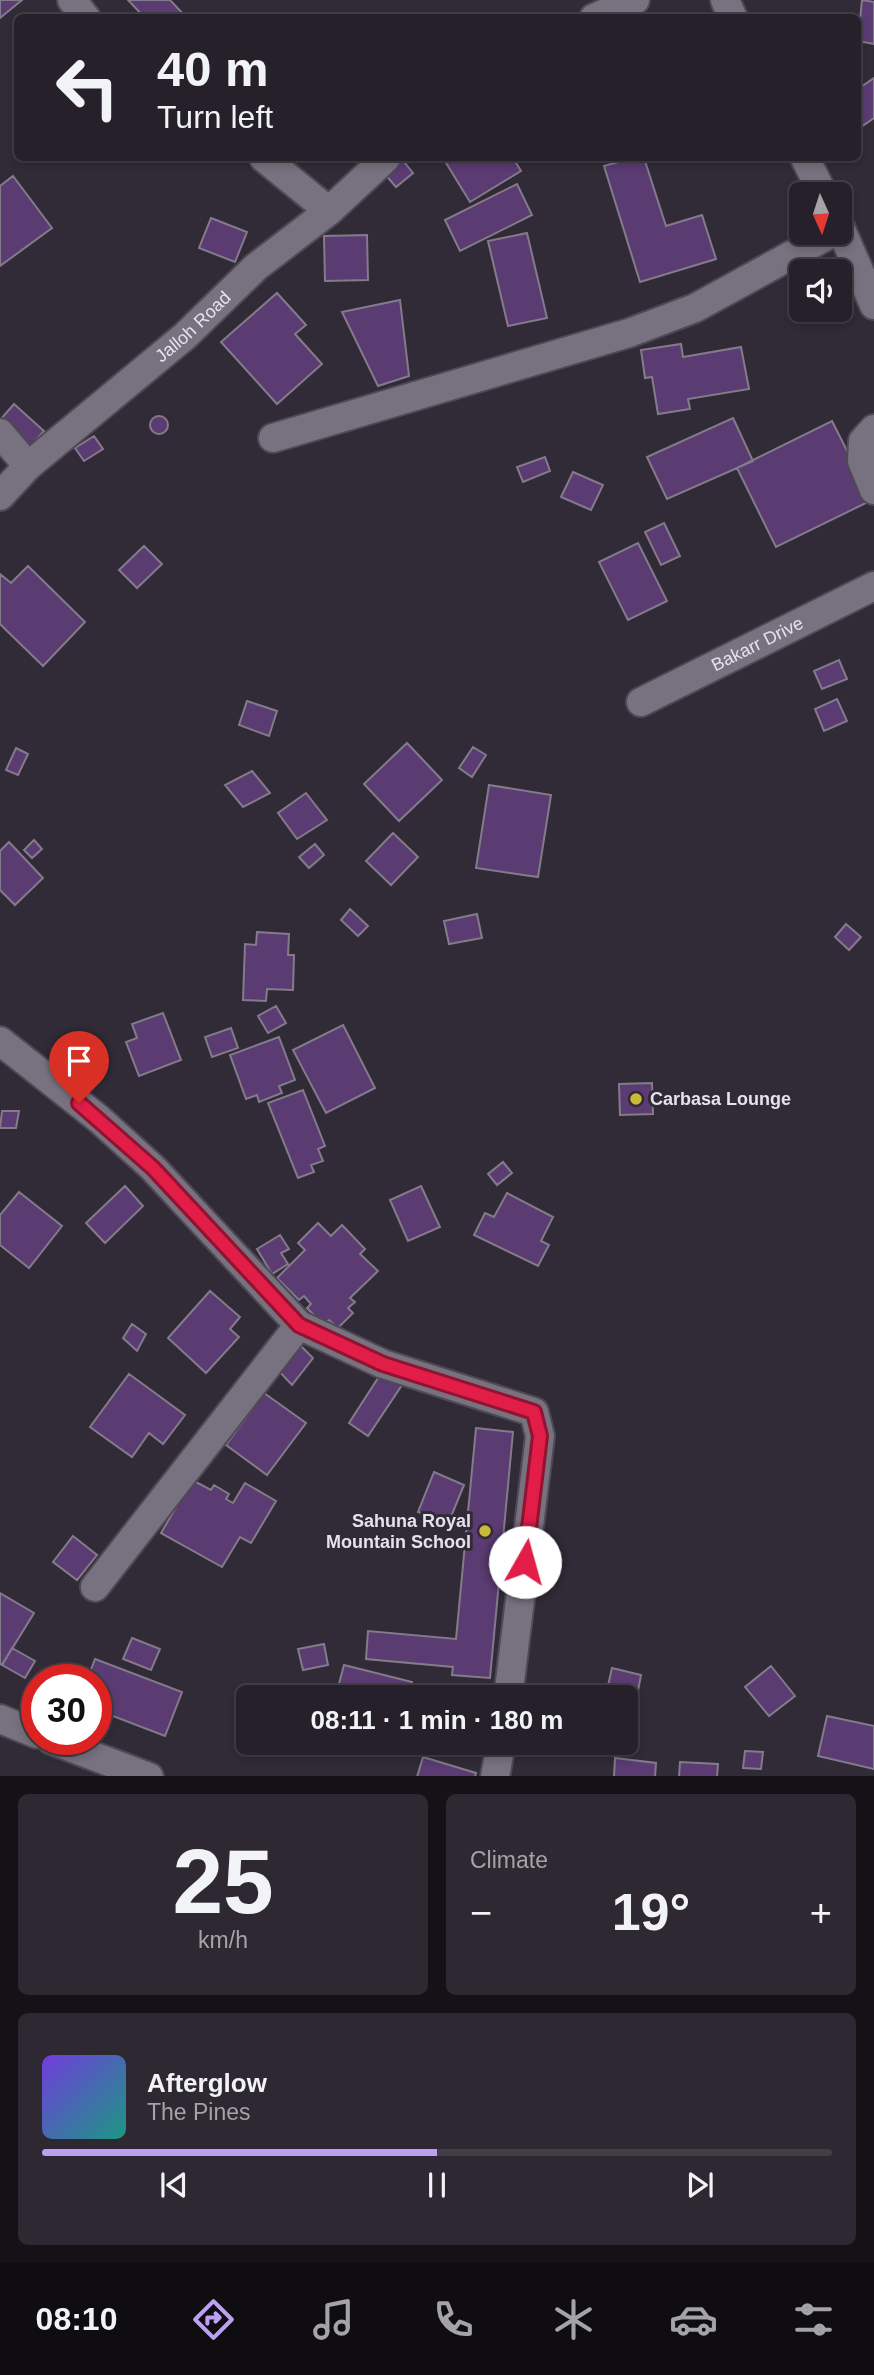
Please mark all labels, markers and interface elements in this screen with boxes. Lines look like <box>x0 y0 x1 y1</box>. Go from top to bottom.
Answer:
icon: left <box>42 42 133 133</box>
text: 40 m <box>157 42 269 96</box>
text: Turn left <box>157 99 273 135</box>
north arrow <box>789 182 852 245</box>
map controls <box>789 182 852 322</box>
button: sound <box>789 259 852 322</box>
street label: Jalloh Road <box>151 287 235 366</box>
street label: Bakarr Drive <box>708 613 807 675</box>
pin <box>49 1031 109 1103</box>
icon: arrive <box>60 1042 98 1080</box>
place label: Carbasa Lounge <box>650 1089 791 1109</box>
marker: Carbasa Lounge <box>628 1091 644 1107</box>
place label: Sahuna Royal Mountain School <box>326 1511 471 1552</box>
marker: Sahuna Royal Mountain School <box>477 1523 493 1539</box>
position arrow <box>488 1525 562 1599</box>
speed limit sign: 30 <box>21 1664 112 1755</box>
text: 08:11 · 1 min · 180 m <box>311 1705 563 1735</box>
text: 25 <box>172 1831 274 1932</box>
text: Climate <box>470 1847 548 1873</box>
text: 19° <box>612 1883 690 1941</box>
text: − <box>470 1892 492 1934</box>
text: + <box>810 1892 832 1934</box>
text: km/h <box>198 1927 248 1953</box>
text: Afterglow <box>147 2068 267 2098</box>
text: The Pines <box>147 2099 251 2125</box>
icon: previous <box>155 2166 193 2204</box>
icon: pause <box>418 2166 456 2204</box>
icon: next <box>681 2166 719 2204</box>
icon: directions <box>189 2295 238 2344</box>
icon: music <box>309 2295 358 2344</box>
icon: phone <box>429 2295 478 2344</box>
icon: climate <box>549 2295 598 2344</box>
icon: car <box>669 2295 718 2344</box>
icon: filters <box>789 2295 838 2344</box>
text: 08:10 <box>36 2301 117 2337</box>

